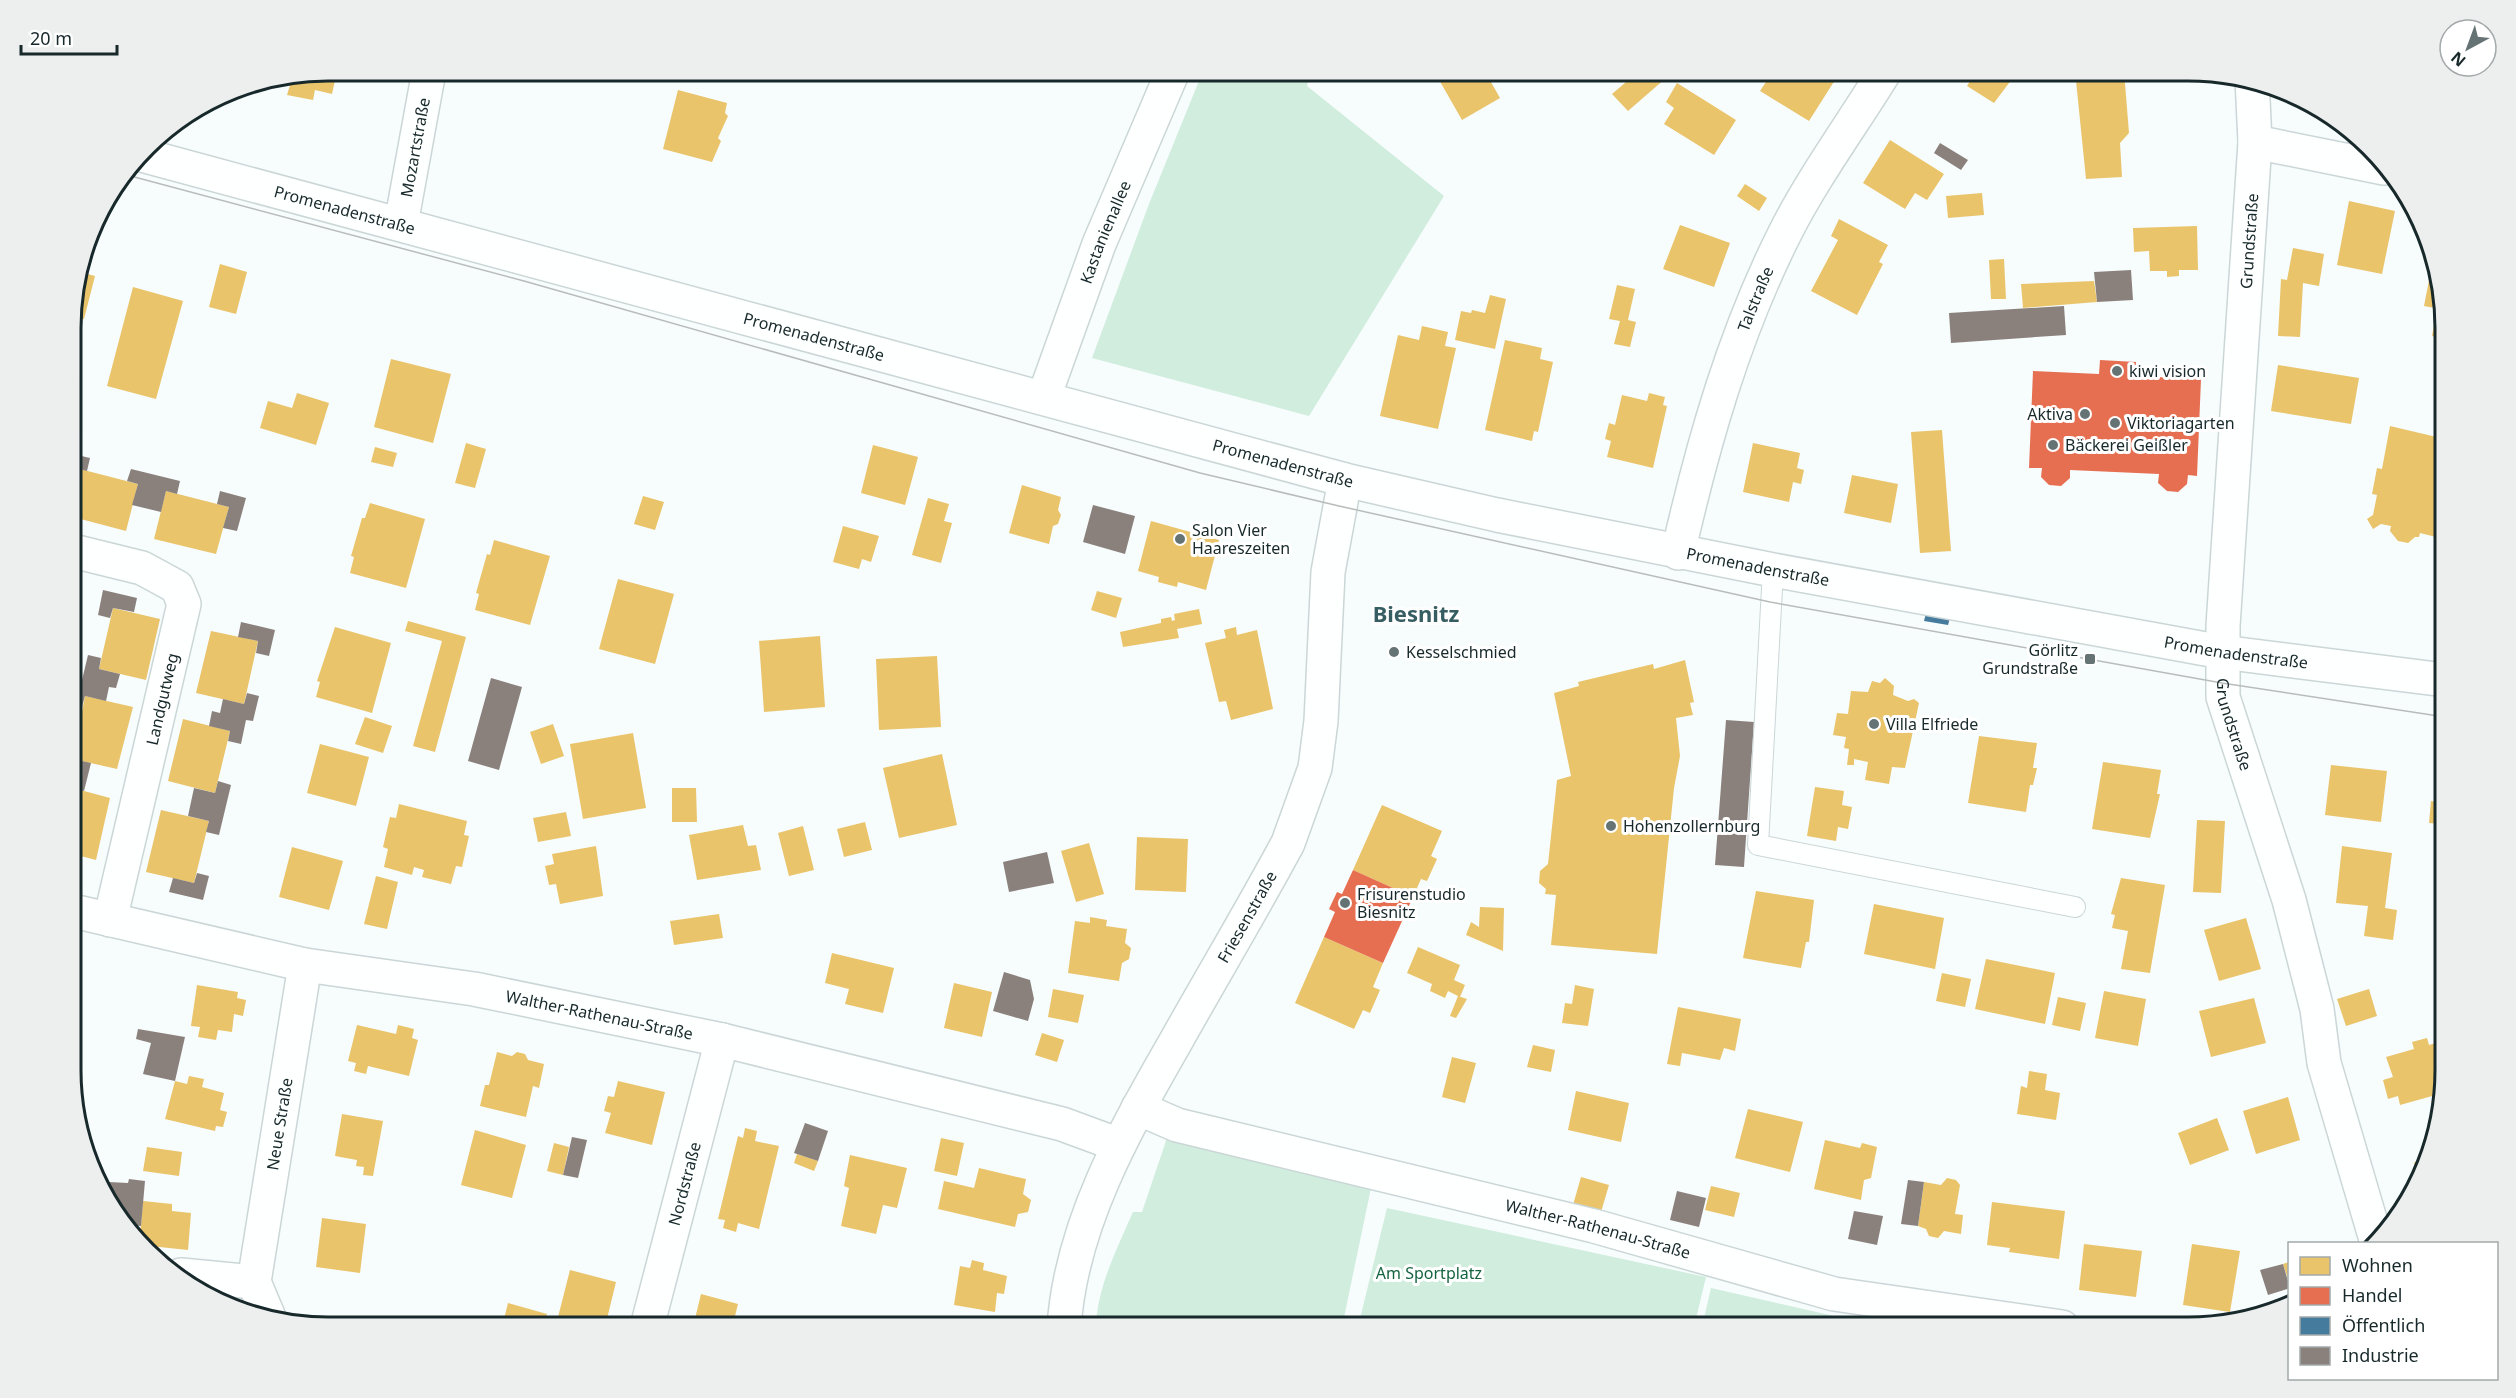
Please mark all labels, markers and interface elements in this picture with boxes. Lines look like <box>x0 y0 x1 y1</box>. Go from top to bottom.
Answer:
scale bar <box>21 18 117 56</box>
north arrow <box>2438 18 2498 78</box>
text: 20 m <box>30 26 72 50</box>
text: N <box>2446 47 2470 72</box>
street label: Mozartstraße <box>395 96 435 199</box>
street label: Kastanienallee <box>1075 177 1136 287</box>
street label: Promenadenstraße <box>272 180 418 239</box>
street label: Grundstraße <box>2235 192 2263 290</box>
street label: Talstraße <box>1732 263 1779 335</box>
street label: Promenadenstraße <box>741 307 887 366</box>
place label: kiwi vision <box>2129 360 2206 382</box>
marker: kiwi vision <box>2110 364 2124 378</box>
place label: Aktiva <box>2027 403 2073 425</box>
marker: Aktiva <box>2078 407 2092 421</box>
place label: Viktoriagarten <box>2127 412 2235 434</box>
marker: Viktoriagarten <box>2108 416 2122 430</box>
street label: Promenadenstraße <box>1210 434 1356 493</box>
place label: Bäckerei Geißler <box>2065 434 2188 456</box>
marker: Bäckerei Geißler <box>2046 438 2060 452</box>
place label: Salon Vier Haareszeiten <box>1192 519 1290 559</box>
marker: Salon Vier Haareszeiten <box>1173 532 1187 546</box>
street label: Promenadenstraße <box>1684 542 1831 591</box>
district label: Biesnitz <box>1373 598 1459 628</box>
street label: Promenadenstraße <box>2162 631 2309 674</box>
place label: Görlitz Grundstraße <box>1982 639 2078 679</box>
place label: Kesselschmied <box>1406 641 1517 663</box>
marker: Kesselschmied <box>1387 645 1401 659</box>
street label: Landgutweg <box>141 651 183 747</box>
marker: Görlitz Grundstraße <box>2083 652 2097 666</box>
street label: Grundstraße <box>2212 678 2257 773</box>
place label: Villa Elfriede <box>1886 713 1978 735</box>
marker: Villa Elfriede <box>1867 717 1881 731</box>
place label: Hohenzollernburg <box>1623 815 1760 837</box>
marker: Hohenzollernburg <box>1604 819 1618 833</box>
street label: Friesenstraße <box>1212 867 1282 967</box>
place label: Frisurenstudio Biesnitz <box>1357 883 1466 923</box>
marker: Frisurenstudio Biesnitz <box>1338 896 1352 910</box>
street label: Walther-Rathenau-Straße <box>504 985 695 1045</box>
street label: Neue Straße <box>261 1076 298 1172</box>
street label: Nordstraße <box>663 1139 706 1228</box>
street label: Walther-Rathenau-Straße <box>1503 1194 1693 1264</box>
legend <box>2288 1242 2498 1380</box>
text: Wohnen <box>2342 1253 2413 1277</box>
park label: Am Sportplatz <box>1376 1262 1482 1284</box>
text: Handel <box>2342 1283 2402 1307</box>
text: Öffentlich <box>2342 1313 2425 1337</box>
text: Industrie <box>2342 1343 2419 1367</box>

